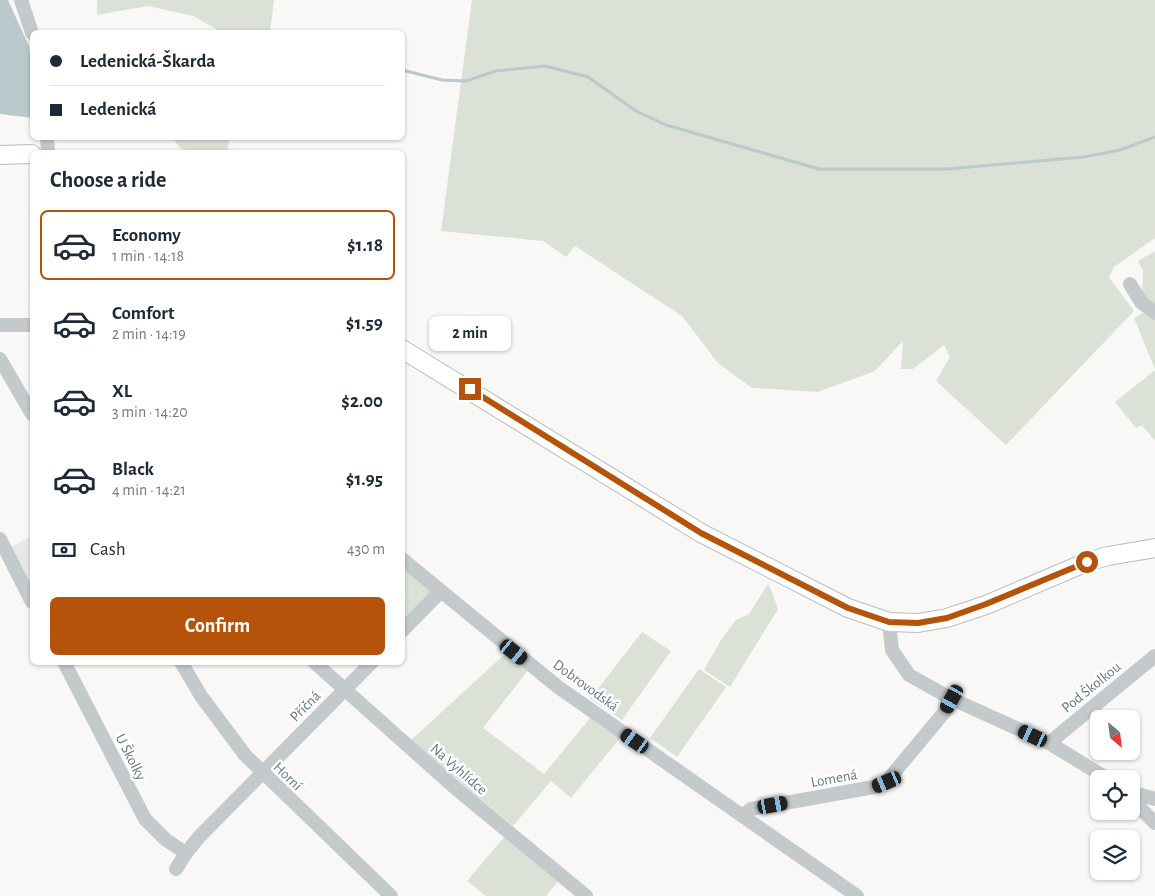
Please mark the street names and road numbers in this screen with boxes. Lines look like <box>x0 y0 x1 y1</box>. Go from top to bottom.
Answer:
street label: Dobrovodská <box>550 657 621 714</box>
street label: Pod Školkou <box>1058 658 1124 716</box>
street label: Příčná <box>287 688 324 725</box>
street label: U Školky <box>113 731 150 783</box>
street label: Na Vyhlídce <box>428 741 490 798</box>
street label: Horní <box>270 759 305 794</box>
street label: Lomená <box>810 767 859 790</box>

